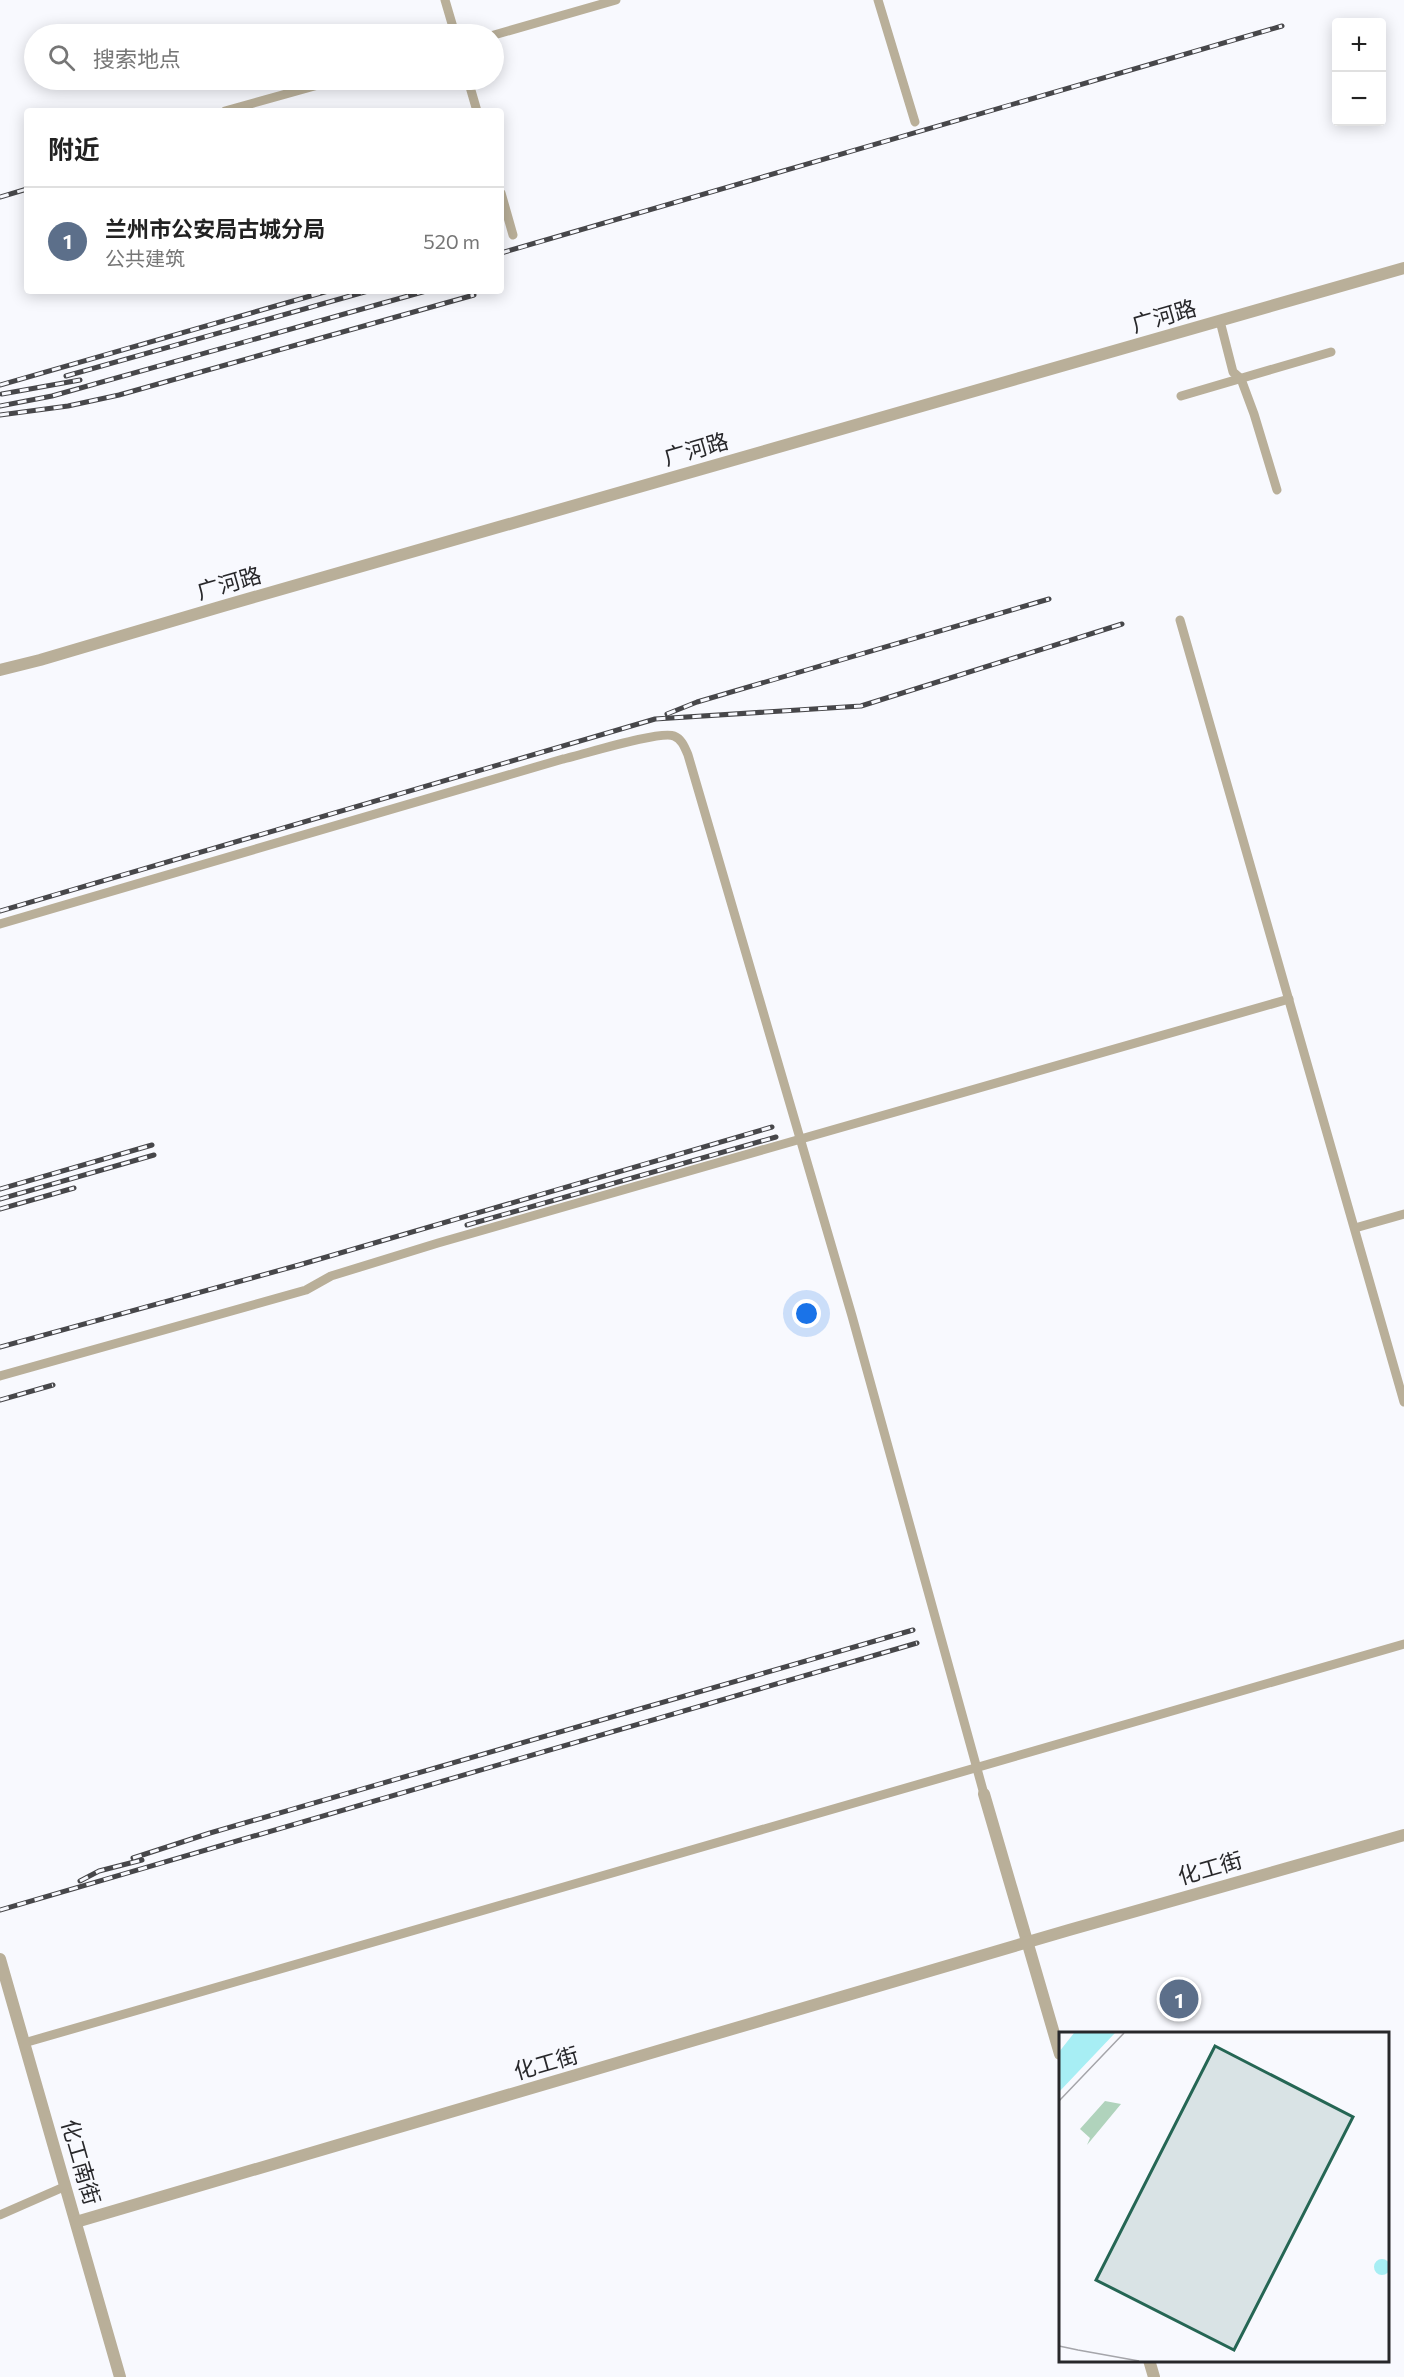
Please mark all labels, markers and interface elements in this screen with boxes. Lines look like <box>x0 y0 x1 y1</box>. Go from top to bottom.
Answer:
map controls <box>1332 18 1386 126</box>
button: + <box>1332 18 1386 72</box>
search box <box>24 24 504 90</box>
icon: search <box>45 41 78 74</box>
text: 搜索地点 <box>93 45 181 72</box>
button: − <box>1332 72 1386 126</box>
text: 附近 <box>48 133 100 164</box>
text: 兰州市公安局古城分局 <box>105 215 325 242</box>
text: 1 <box>63 229 72 253</box>
text: 520 m <box>423 229 480 253</box>
text: 公共建筑 <box>105 246 185 270</box>
street label: 广河路 <box>1128 293 1199 338</box>
street label: 广河路 <box>660 426 731 471</box>
street label: 广河路 <box>193 560 264 605</box>
your location <box>792 1299 821 1328</box>
street label: 化工街 <box>1174 1845 1245 1890</box>
pin: 1 <box>1160 1976 1198 2022</box>
inset map <box>1059 2032 1389 2362</box>
street label: 化工街 <box>510 2040 581 2085</box>
street label: 化工南街 <box>56 2116 107 2208</box>

